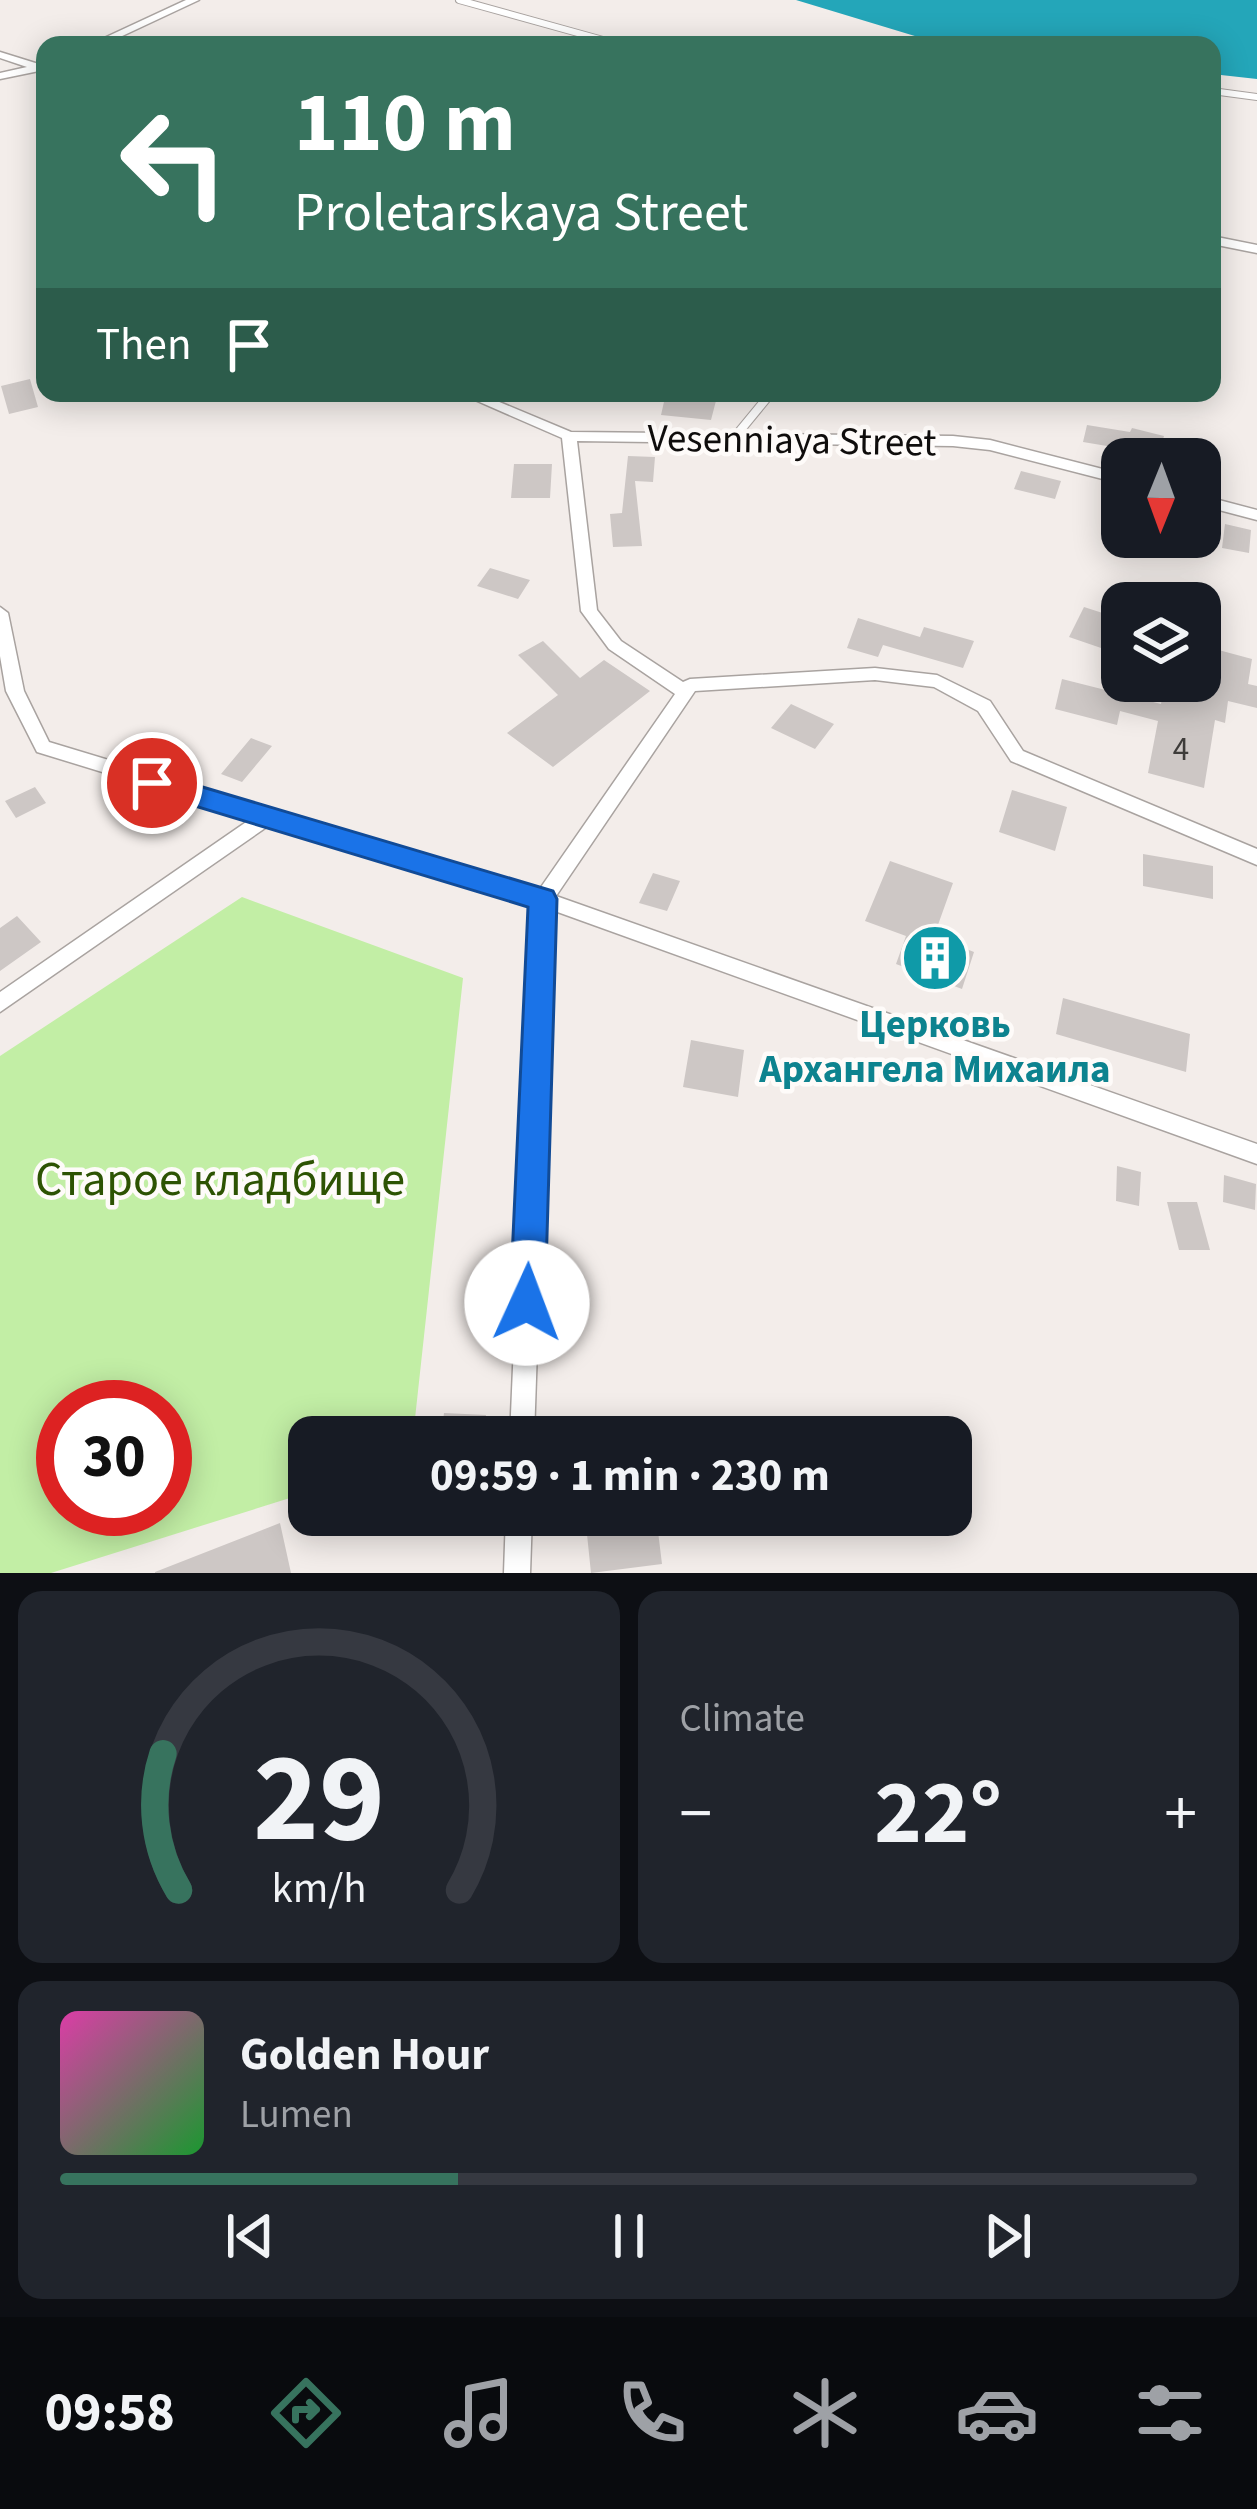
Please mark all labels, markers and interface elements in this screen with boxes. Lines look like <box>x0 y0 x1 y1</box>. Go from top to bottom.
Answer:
text: 110 m <box>294 64 516 184</box>
icon: left <box>96 84 252 240</box>
text: Proletarskaya Street <box>294 175 748 252</box>
icon: arrive <box>216 312 282 378</box>
text: Then <box>96 313 192 377</box>
street label: Vesenniaya Street <box>647 410 937 472</box>
north arrow <box>1101 438 1221 558</box>
map controls <box>1101 438 1221 702</box>
button: layers <box>1101 582 1221 702</box>
house number: 4 <box>1173 726 1189 773</box>
pin <box>101 732 203 834</box>
icon: arrive <box>119 750 185 816</box>
building icon: Церковь Архангела Михаила <box>900 923 970 993</box>
place label: Церковь Архангела Михаила <box>758 997 1111 1098</box>
park label: Старое кладбище <box>35 1146 405 1214</box>
position arrow <box>464 1240 590 1366</box>
speed limit sign: 30 <box>36 1380 192 1536</box>
text: 09:59 · 1 min · 230 m <box>430 1444 830 1508</box>
text: Climate <box>680 1691 805 1747</box>
text: 29 <box>253 1711 385 1889</box>
text: 22° <box>874 1750 1002 1878</box>
text: − <box>680 1767 712 1861</box>
text: + <box>1164 1767 1197 1861</box>
text: km/h <box>271 1858 366 1919</box>
text: Golden Hour <box>240 2023 489 2087</box>
text: Lumen <box>240 2087 353 2143</box>
icon: previous <box>217 2203 283 2269</box>
icon: pause <box>596 2203 662 2269</box>
icon: next <box>975 2203 1041 2269</box>
icon: directions <box>264 2371 348 2455</box>
icon: music <box>437 2371 521 2455</box>
icon: phone <box>610 2371 694 2455</box>
icon: climate <box>783 2371 867 2455</box>
icon: car <box>955 2371 1039 2455</box>
icon: filters <box>1128 2371 1212 2455</box>
text: 09:58 <box>44 2375 175 2452</box>

